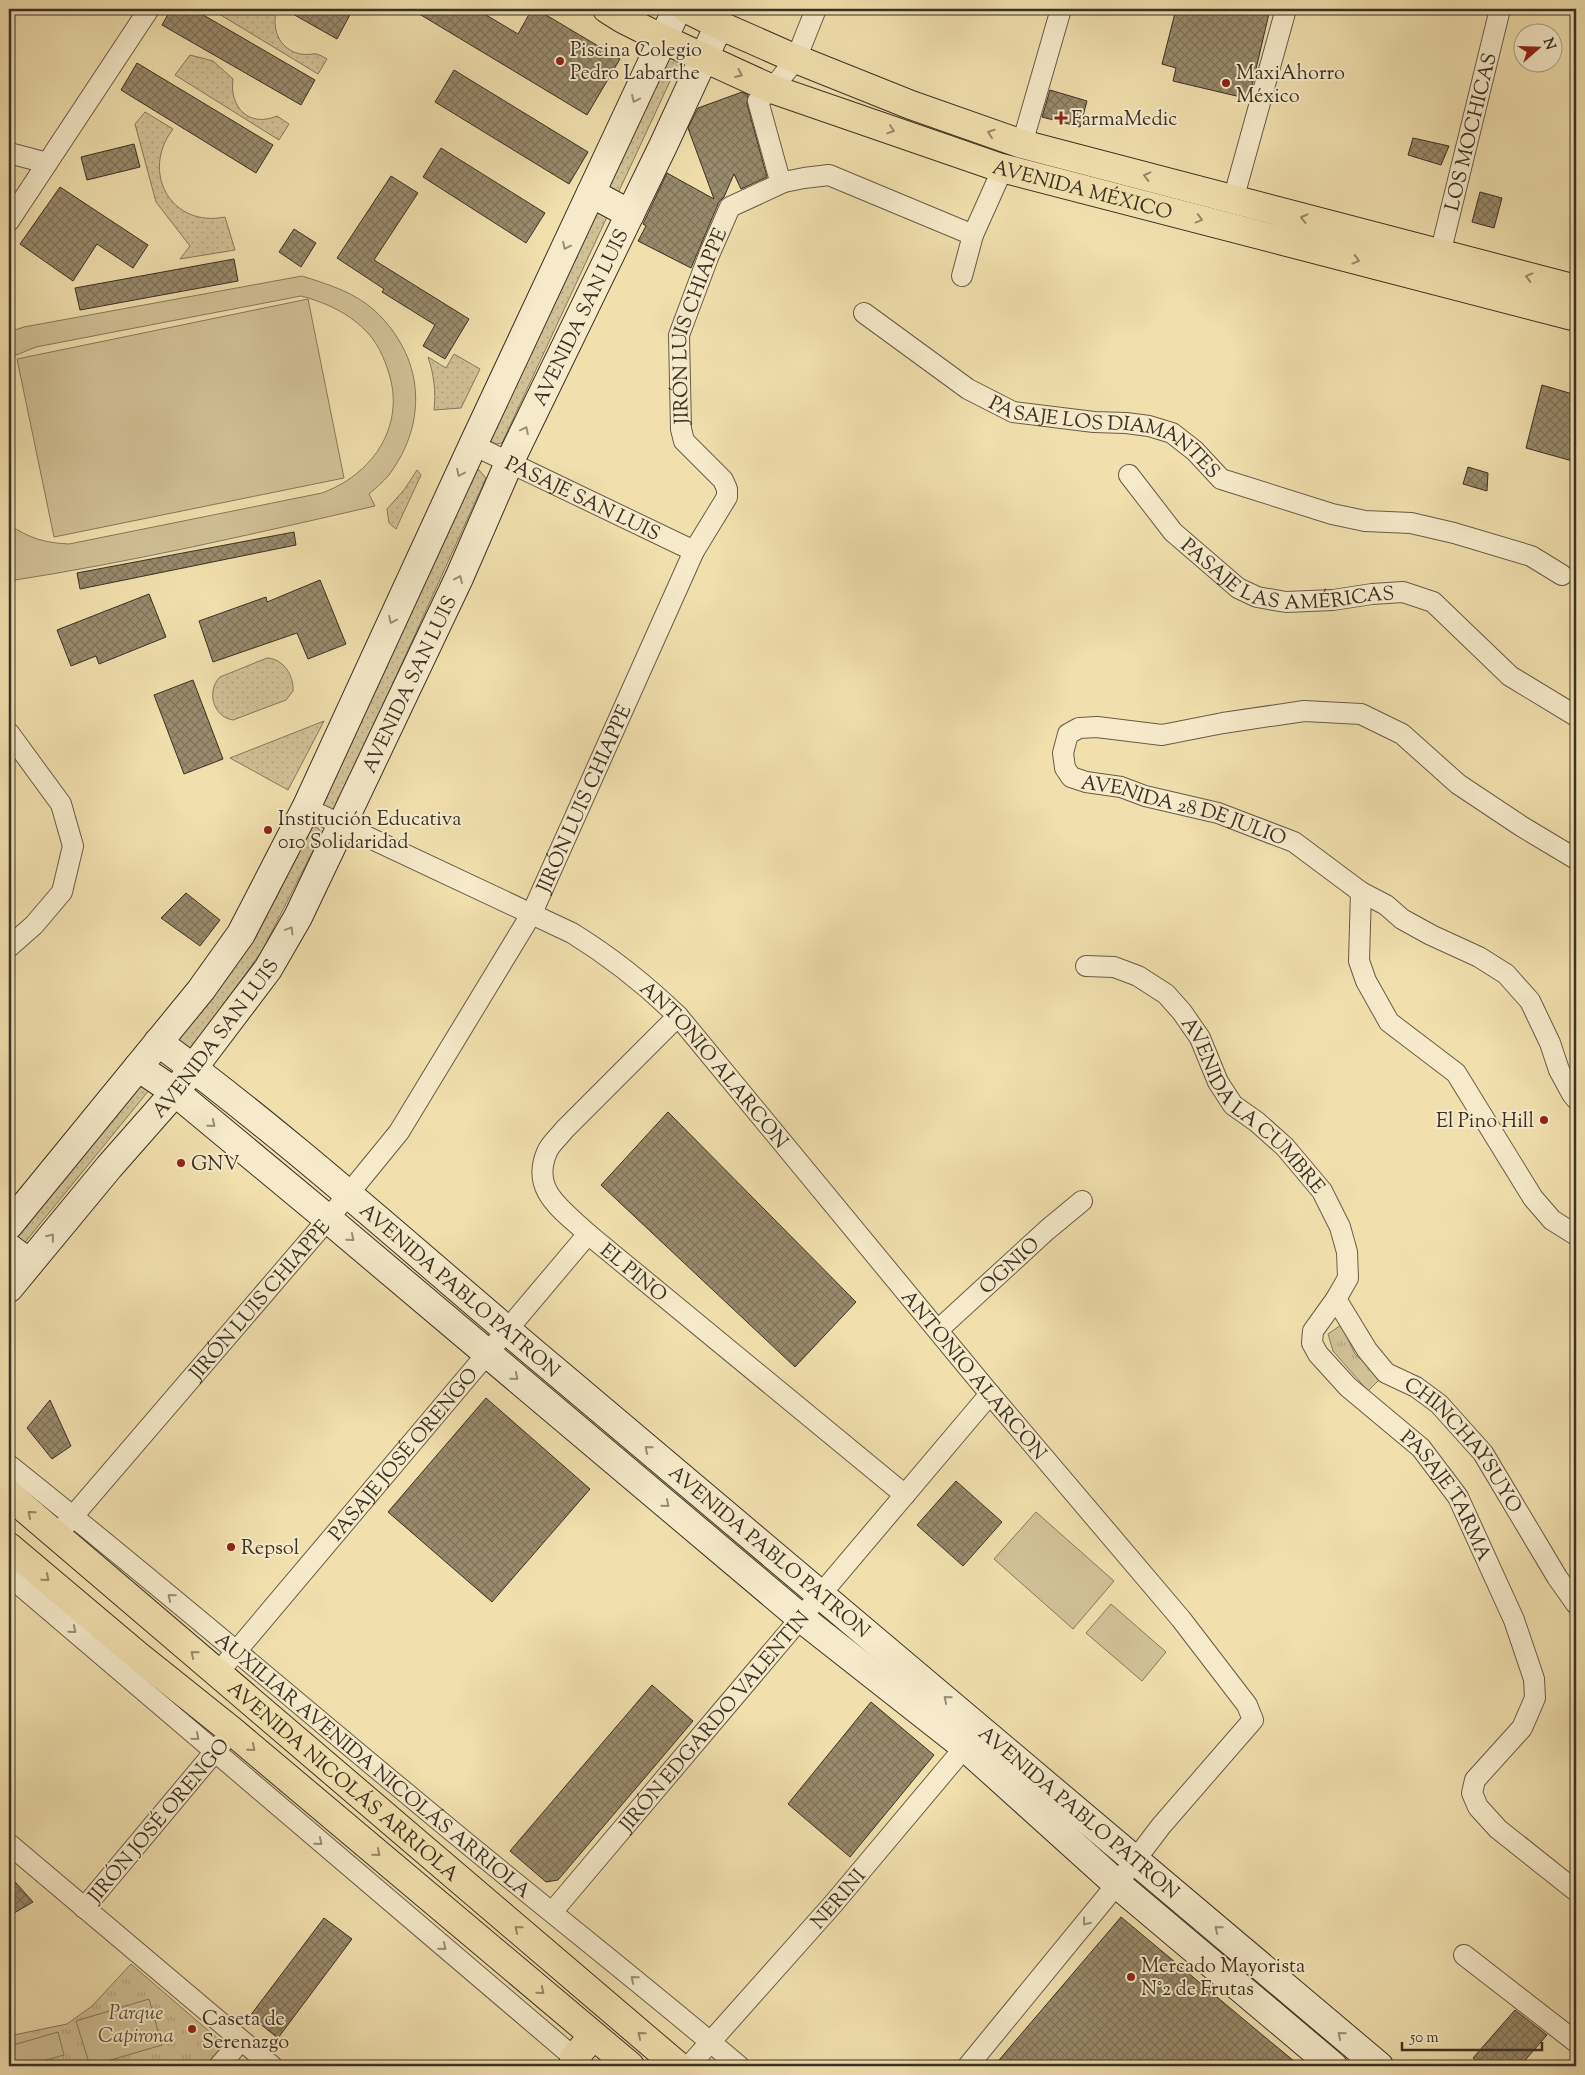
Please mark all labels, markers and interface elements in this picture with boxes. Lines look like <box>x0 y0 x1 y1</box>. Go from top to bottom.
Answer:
north arrow <box>1512 22 1562 72</box>
text: N <box>1537 36 1560 53</box>
place label: Piscina Colegio Pedro Labarthe <box>570 37 702 89</box>
street label: LOS MOCHICAS <box>1439 50 1506 214</box>
marker: Piscina Colegio Pedro Labarthe <box>554 55 566 67</box>
place label: MaxiAhorro México <box>1236 60 1345 112</box>
one-way arrow <box>734 68 743 79</box>
marker: MaxiAhorro México <box>1220 77 1232 89</box>
one-way arrow <box>631 94 641 103</box>
place label: FarmaMedic <box>1071 106 1177 135</box>
marker: FarmaMedic <box>1055 112 1067 124</box>
one-way arrow <box>887 124 895 134</box>
one-way arrow <box>987 129 995 139</box>
street label: AVENIDA MÉXICO <box>989 154 1175 229</box>
one-way arrow <box>1143 171 1152 182</box>
one-way arrow <box>1194 213 1203 224</box>
one-way arrow <box>1301 214 1309 224</box>
street label: JIRÓN LUIS CHIAPPE <box>667 224 736 425</box>
street label: AVENIDA SAN LUIS <box>527 225 637 412</box>
one-way arrow <box>562 241 572 250</box>
one-way arrow <box>1351 254 1360 265</box>
one-way arrow <box>1525 272 1534 283</box>
street label: PASAJE LOS DIAMANTES <box>983 390 1226 486</box>
one-way arrow <box>519 426 529 435</box>
street label: PASAJE SAN LUIS <box>499 450 664 550</box>
one-way arrow <box>456 468 466 477</box>
street label: PASAJE LAS AMÉRICAS <box>1173 533 1395 619</box>
one-way arrow <box>452 575 462 584</box>
street label: AVENIDA SAN LUIS <box>356 591 466 779</box>
one-way arrow <box>388 615 399 624</box>
street label: JIRÓN LUIS CHIAPPE <box>531 701 640 899</box>
street label: AVENIDA 28 DE JULIO <box>1079 769 1290 855</box>
place label: Institución Educativa 010 Solidaridad <box>278 806 462 858</box>
marker: Institución Educativa 010 Solidaridad <box>262 824 274 836</box>
one-way arrow <box>284 927 294 936</box>
street label: AVENIDA SAN LUIS <box>146 955 288 1126</box>
street label: ANTONIO ALARCON <box>632 975 794 1156</box>
street label: AVENIDA LA CUMBRE <box>1173 1012 1331 1201</box>
place label: El Pino Hill <box>1436 1108 1534 1137</box>
marker: El Pino Hill <box>1538 1114 1550 1126</box>
one-way arrow <box>206 1118 215 1126</box>
place label: GNV <box>191 1151 239 1180</box>
marker: GNV <box>175 1157 187 1169</box>
street label: AVENIDA PABLO PATRON <box>352 1198 565 1386</box>
street label: JIRÓN LUIS CHIAPPE <box>183 1214 338 1388</box>
one-way arrow <box>345 1232 354 1241</box>
street label: OGNIO <box>974 1232 1047 1302</box>
one-way arrow <box>45 1234 53 1243</box>
street label: EL PINO <box>593 1238 672 1310</box>
street label: ANTONIO ALARCON <box>893 1285 1052 1468</box>
street label: PASAJE JOSÉ ORENGO <box>323 1362 486 1548</box>
one-way arrow <box>510 1371 519 1380</box>
street label: CHINCHAYSUYO <box>1399 1372 1528 1519</box>
street label: PASAJE TARMA <box>1393 1424 1497 1566</box>
one-way arrow <box>645 1446 654 1455</box>
street label: AVENIDA PABLO PATRON <box>661 1459 876 1646</box>
one-way arrow <box>661 1498 670 1507</box>
one-way arrow <box>27 1511 36 1520</box>
place label: Repsol <box>241 1535 300 1564</box>
marker: Repsol <box>225 1541 237 1553</box>
one-way arrow <box>40 1573 49 1581</box>
one-way arrow <box>168 1593 177 1602</box>
street label: JIRÓN EDGARDO VALENTIN <box>613 1606 818 1840</box>
one-way arrow <box>67 1624 76 1633</box>
street label: AUXILIAR AVENIDA NICOLÁS ARRIOLA <box>212 1626 536 1904</box>
one-way arrow <box>191 1651 200 1659</box>
street label: AVENIDA NICOLÁS ARRIOLA <box>222 1677 464 1885</box>
one-way arrow <box>944 1696 953 1705</box>
street label: AVENIDA PABLO PATRON <box>971 1720 1185 1908</box>
one-way arrow <box>190 1731 199 1740</box>
street label: JIRÓN JOSÉ ORENGO <box>81 1732 238 1911</box>
one-way arrow <box>247 1743 256 1752</box>
one-way arrow <box>314 1836 323 1845</box>
one-way arrow <box>371 1847 380 1855</box>
street label: NERINI <box>805 1863 874 1937</box>
one-way arrow <box>1083 1916 1091 1925</box>
one-way arrow <box>514 1926 523 1935</box>
one-way arrow <box>1214 1926 1223 1935</box>
one-way arrow <box>438 1942 447 1951</box>
place label: Mercado Mayorista N°2 de Frutas <box>1141 1953 1305 2005</box>
marker: Mercado Mayorista N°2 de Frutas <box>1125 1971 1137 1983</box>
one-way arrow <box>631 1976 640 1984</box>
one-way arrow <box>536 1986 545 1995</box>
park label: Parque Capirona <box>98 2000 174 2052</box>
place label: Caseta de Serenazgo <box>202 2006 289 2058</box>
scale bar <box>1402 2020 1542 2052</box>
marker: Caseta de Serenazgo <box>186 2023 198 2035</box>
text: 50 m <box>1409 2028 1439 2049</box>
one-way arrow <box>638 2031 647 2040</box>
one-way arrow <box>1338 2031 1347 2040</box>

